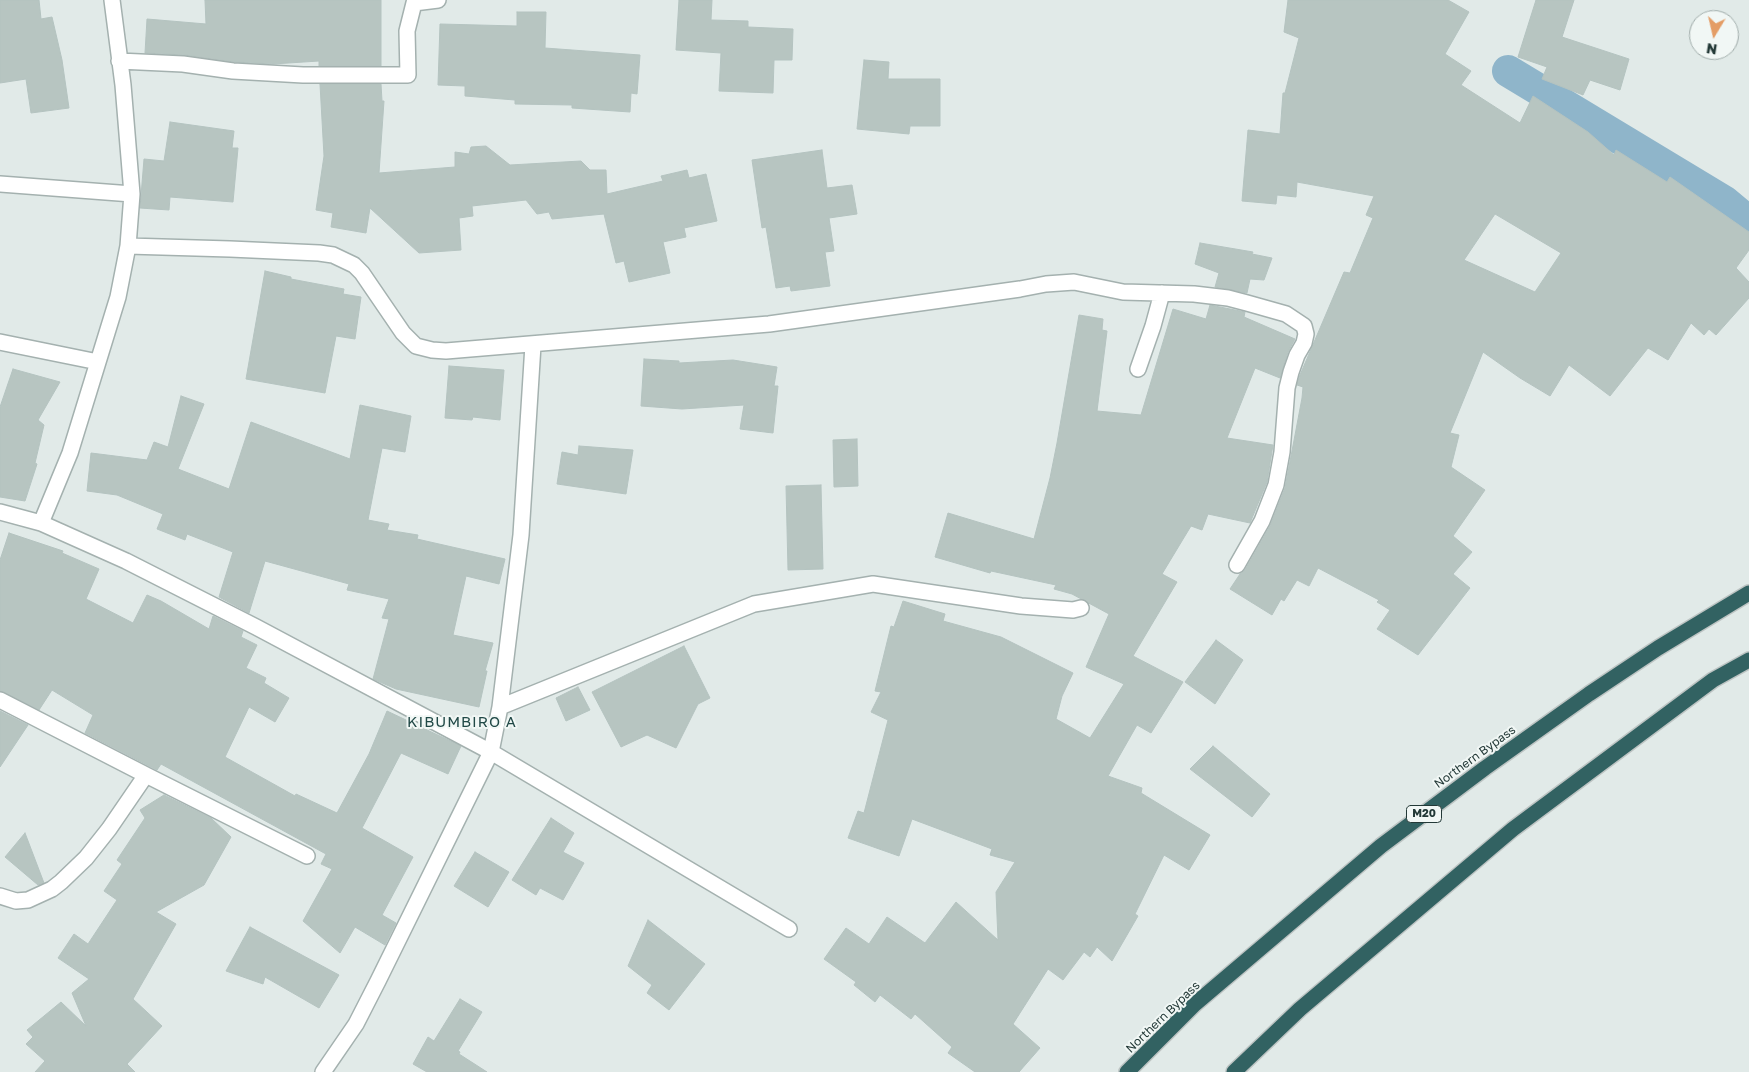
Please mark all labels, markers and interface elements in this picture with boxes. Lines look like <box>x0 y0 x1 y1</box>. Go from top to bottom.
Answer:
north arrow <box>1689 10 1739 60</box>
text: N <box>1705 40 1718 59</box>
district label: KIBUMBIRO A <box>406 713 518 731</box>
street label: Northern Bypass <box>1432 723 1518 791</box>
road number: M20 <box>1406 806 1442 822</box>
street label: Northern Bypass <box>1123 978 1203 1056</box>

